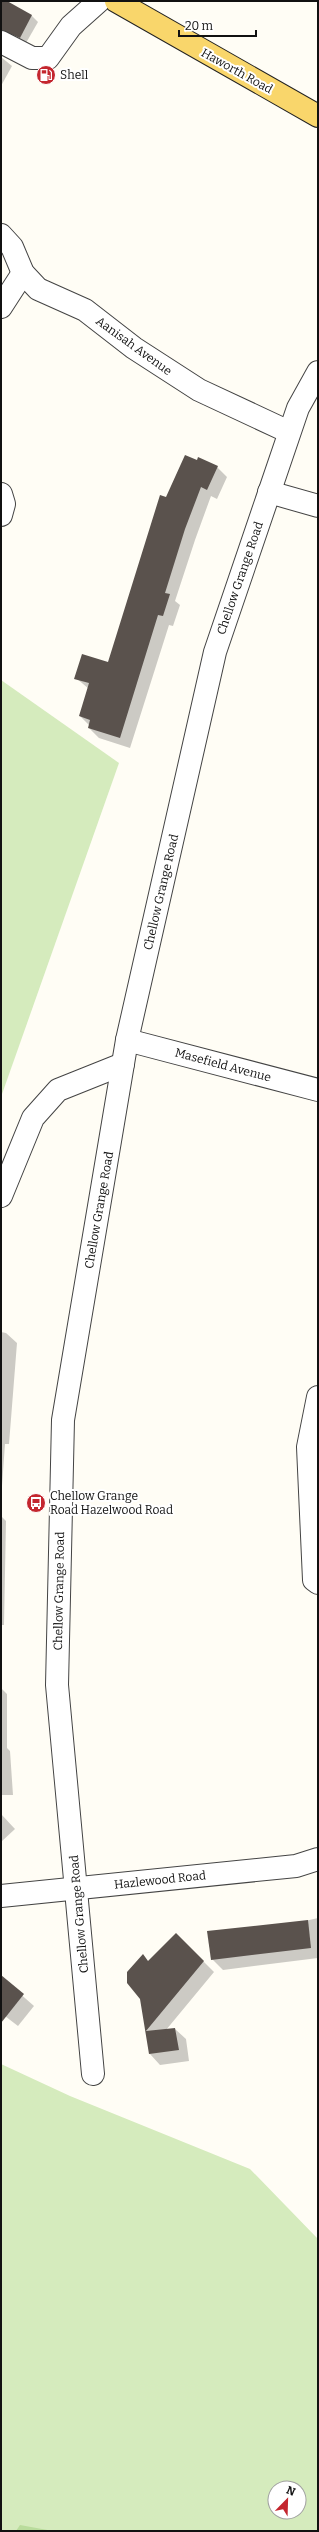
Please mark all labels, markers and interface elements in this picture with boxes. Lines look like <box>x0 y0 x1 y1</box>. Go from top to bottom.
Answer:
scale bar <box>179 12 256 38</box>
text: 20 m <box>185 19 214 33</box>
street label: Haworth Road <box>199 46 275 96</box>
fuel station icon: Shell <box>35 64 57 86</box>
place label: Shell <box>60 68 89 82</box>
street label: Aanisah Avenue <box>93 314 175 378</box>
street label: Chellow Grange Road <box>214 520 266 636</box>
street label: Chellow Grange Road <box>141 833 181 951</box>
street label: Masefield Avenue <box>173 1045 273 1085</box>
street label: Chellow Grange Road <box>82 1150 116 1270</box>
place label: Chellow Grange Road Hazelwood Road <box>50 1489 173 1517</box>
bus stop icon: Chellow Grange Road Hazelwood Road <box>25 1492 47 1514</box>
street label: Chellow Grange Road <box>51 1532 67 1650</box>
street label: Chellow Grange Road <box>67 1854 91 1974</box>
street label: Hazlewood Road <box>113 1868 207 1892</box>
north arrow <box>267 2480 307 2520</box>
text: N <box>284 2484 298 2499</box>

